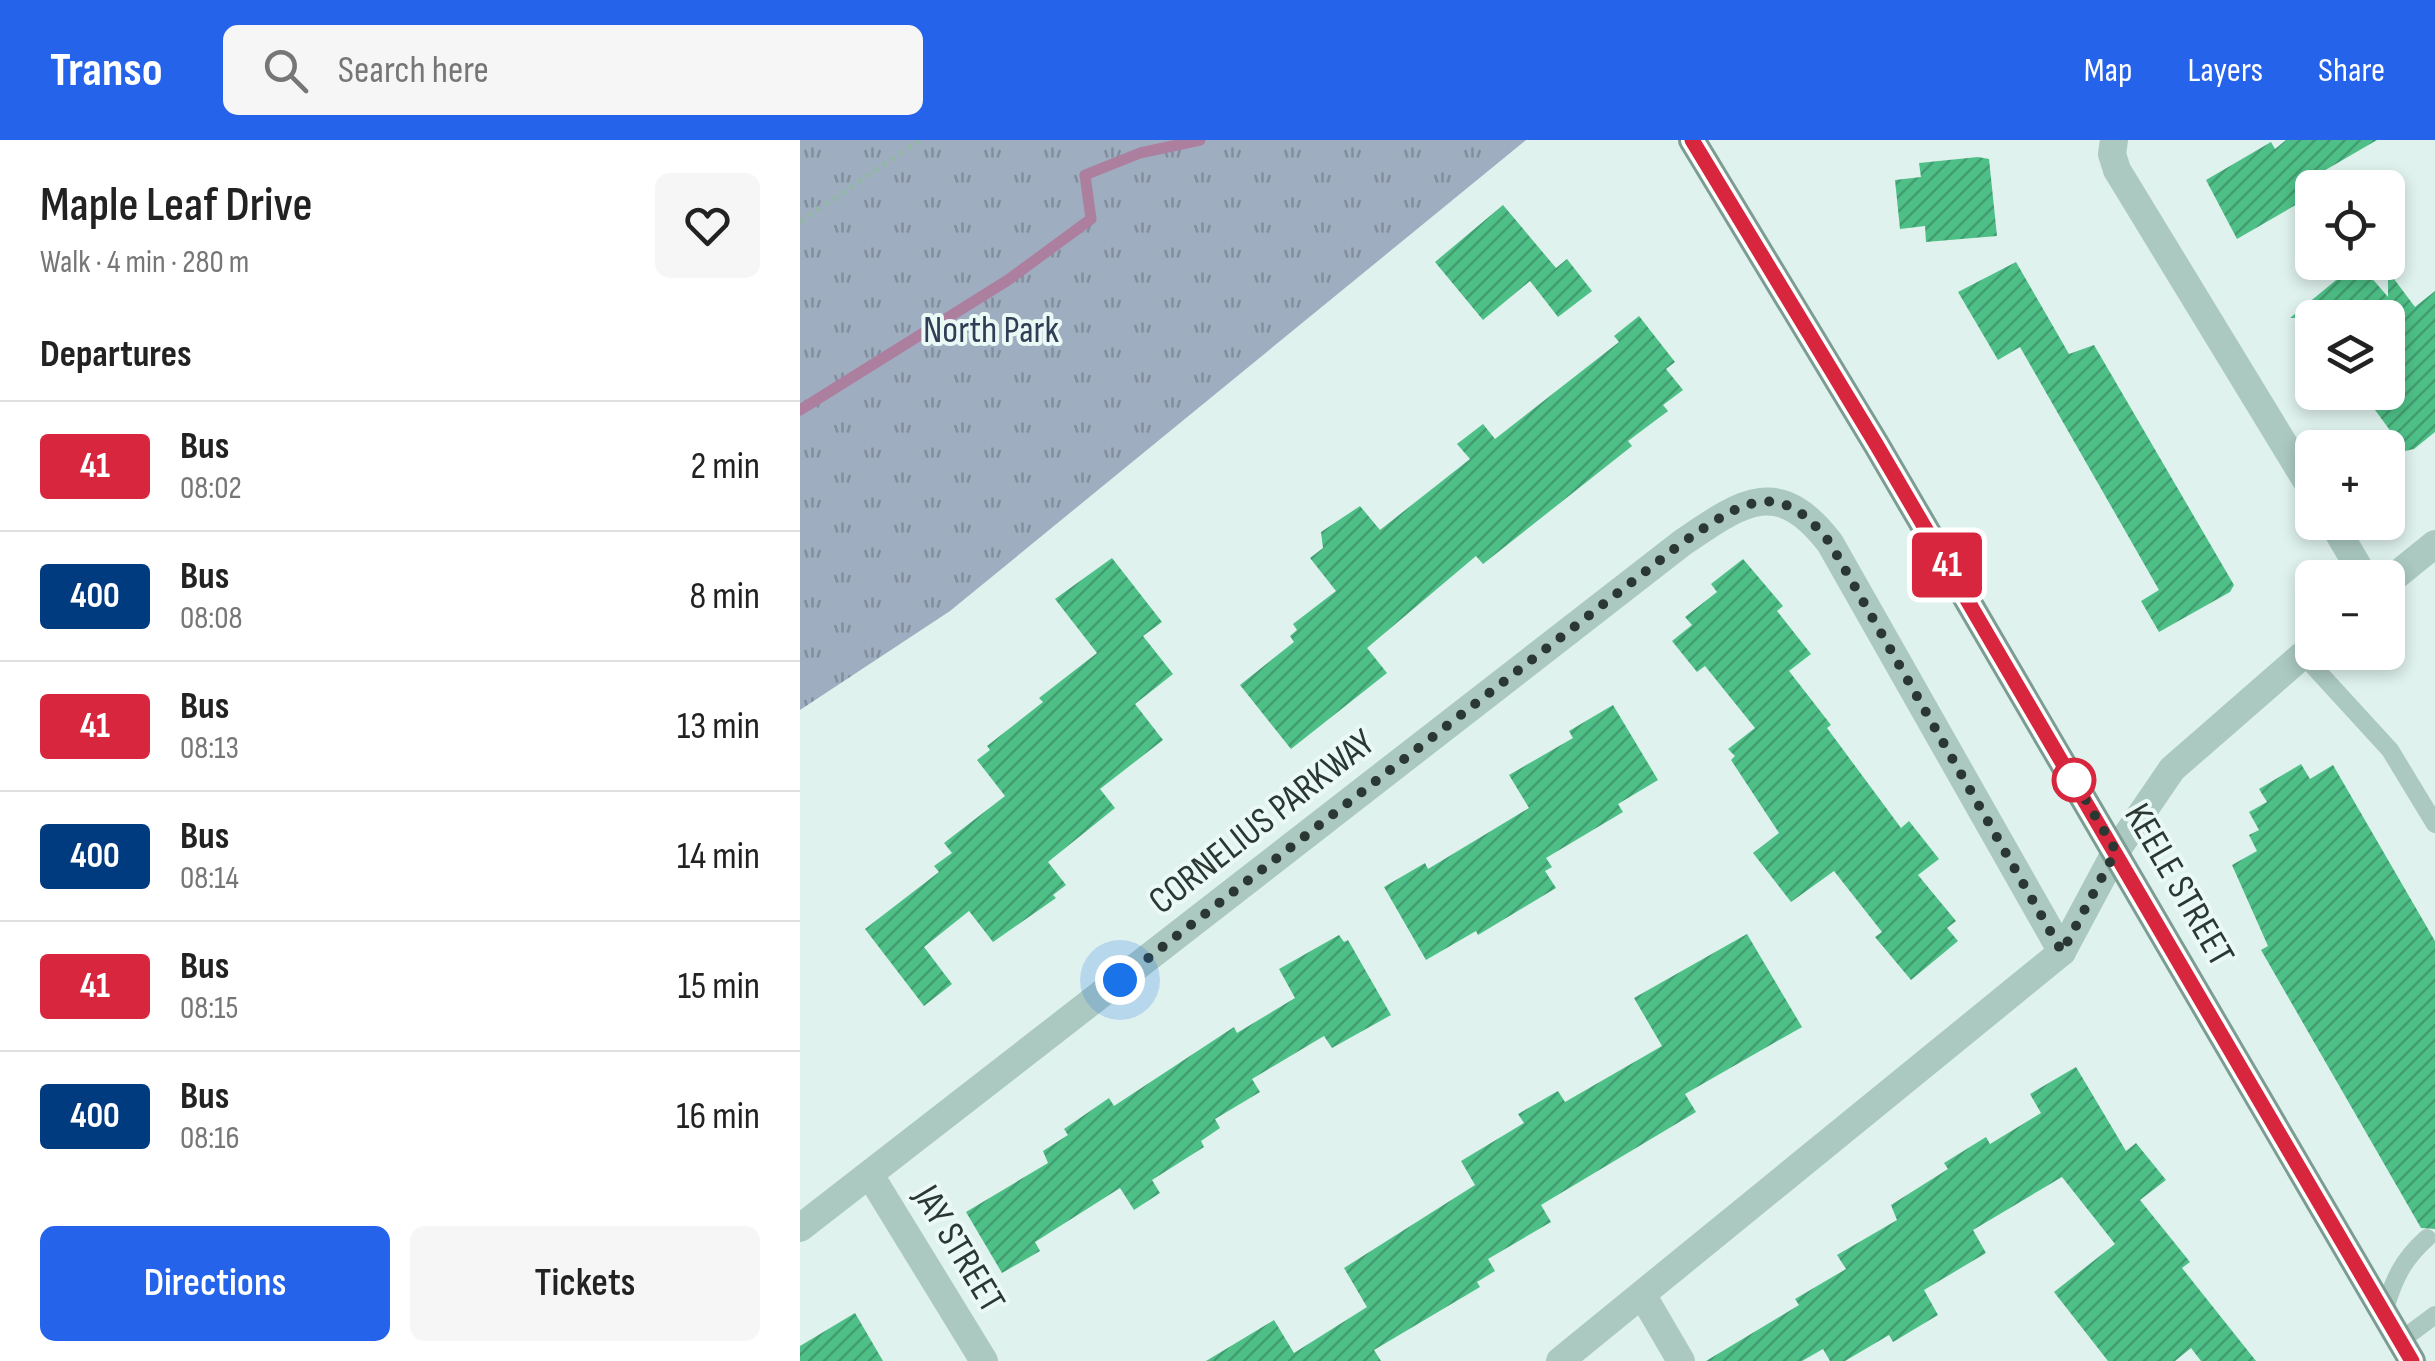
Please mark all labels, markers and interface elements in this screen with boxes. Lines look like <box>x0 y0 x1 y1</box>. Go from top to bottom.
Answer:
search box <box>223 25 923 115</box>
text: Transo <box>50 42 163 99</box>
icon: search <box>258 43 313 98</box>
text: Search here <box>338 48 489 93</box>
text: Map <box>2084 49 2132 92</box>
text: Layers <box>2187 49 2263 92</box>
text: Share <box>2318 49 2385 92</box>
map controls <box>2295 170 2405 670</box>
button: locate <box>2295 170 2405 280</box>
button: heart <box>655 173 760 278</box>
text: Maple Leaf Drive <box>40 177 313 234</box>
text: Walk · 4 min · 280 m <box>40 243 249 282</box>
button: layers <box>2295 300 2405 410</box>
park label: North Park <box>923 308 1059 353</box>
text: Departures <box>40 332 192 377</box>
text: Bus <box>180 424 229 469</box>
button: + <box>2295 430 2405 540</box>
text: 2 min <box>691 444 760 489</box>
text: 41 <box>80 445 110 488</box>
text: 08:02 <box>180 469 242 508</box>
line badge: 41 <box>1902 532 1992 598</box>
text: 41 <box>1932 544 1962 587</box>
text: Bus <box>180 554 229 599</box>
button: − <box>2295 560 2405 670</box>
text: 8 min <box>690 574 760 619</box>
text: 400 <box>70 575 120 618</box>
text: 08:08 <box>180 599 243 638</box>
text: Bus <box>180 684 229 729</box>
text: 13 min <box>677 704 760 749</box>
text: 41 <box>80 705 110 748</box>
street label: CORNELIUS PARKWAY <box>1140 720 1384 924</box>
text: 08:13 <box>180 729 239 768</box>
unlabelled marker <box>2053 759 2095 801</box>
street label: KEELE STREET <box>2115 796 2243 974</box>
text: Bus <box>180 814 229 859</box>
text: 14 min <box>677 834 760 879</box>
text: 400 <box>70 835 120 878</box>
text: 08:14 <box>180 859 239 898</box>
text: Bus <box>180 944 229 989</box>
your location <box>1095 955 1145 1005</box>
text: 15 min <box>678 964 760 1009</box>
text: 41 <box>80 965 110 1008</box>
text: 08:15 <box>180 989 238 1028</box>
text: Bus <box>180 1074 229 1119</box>
text: 16 min <box>676 1094 760 1139</box>
text: 400 <box>70 1095 120 1138</box>
text: 08:16 <box>180 1119 240 1158</box>
street label: JAY STREET <box>903 1177 1014 1321</box>
button: Directions <box>40 1226 390 1341</box>
button: Tickets <box>410 1226 760 1341</box>

